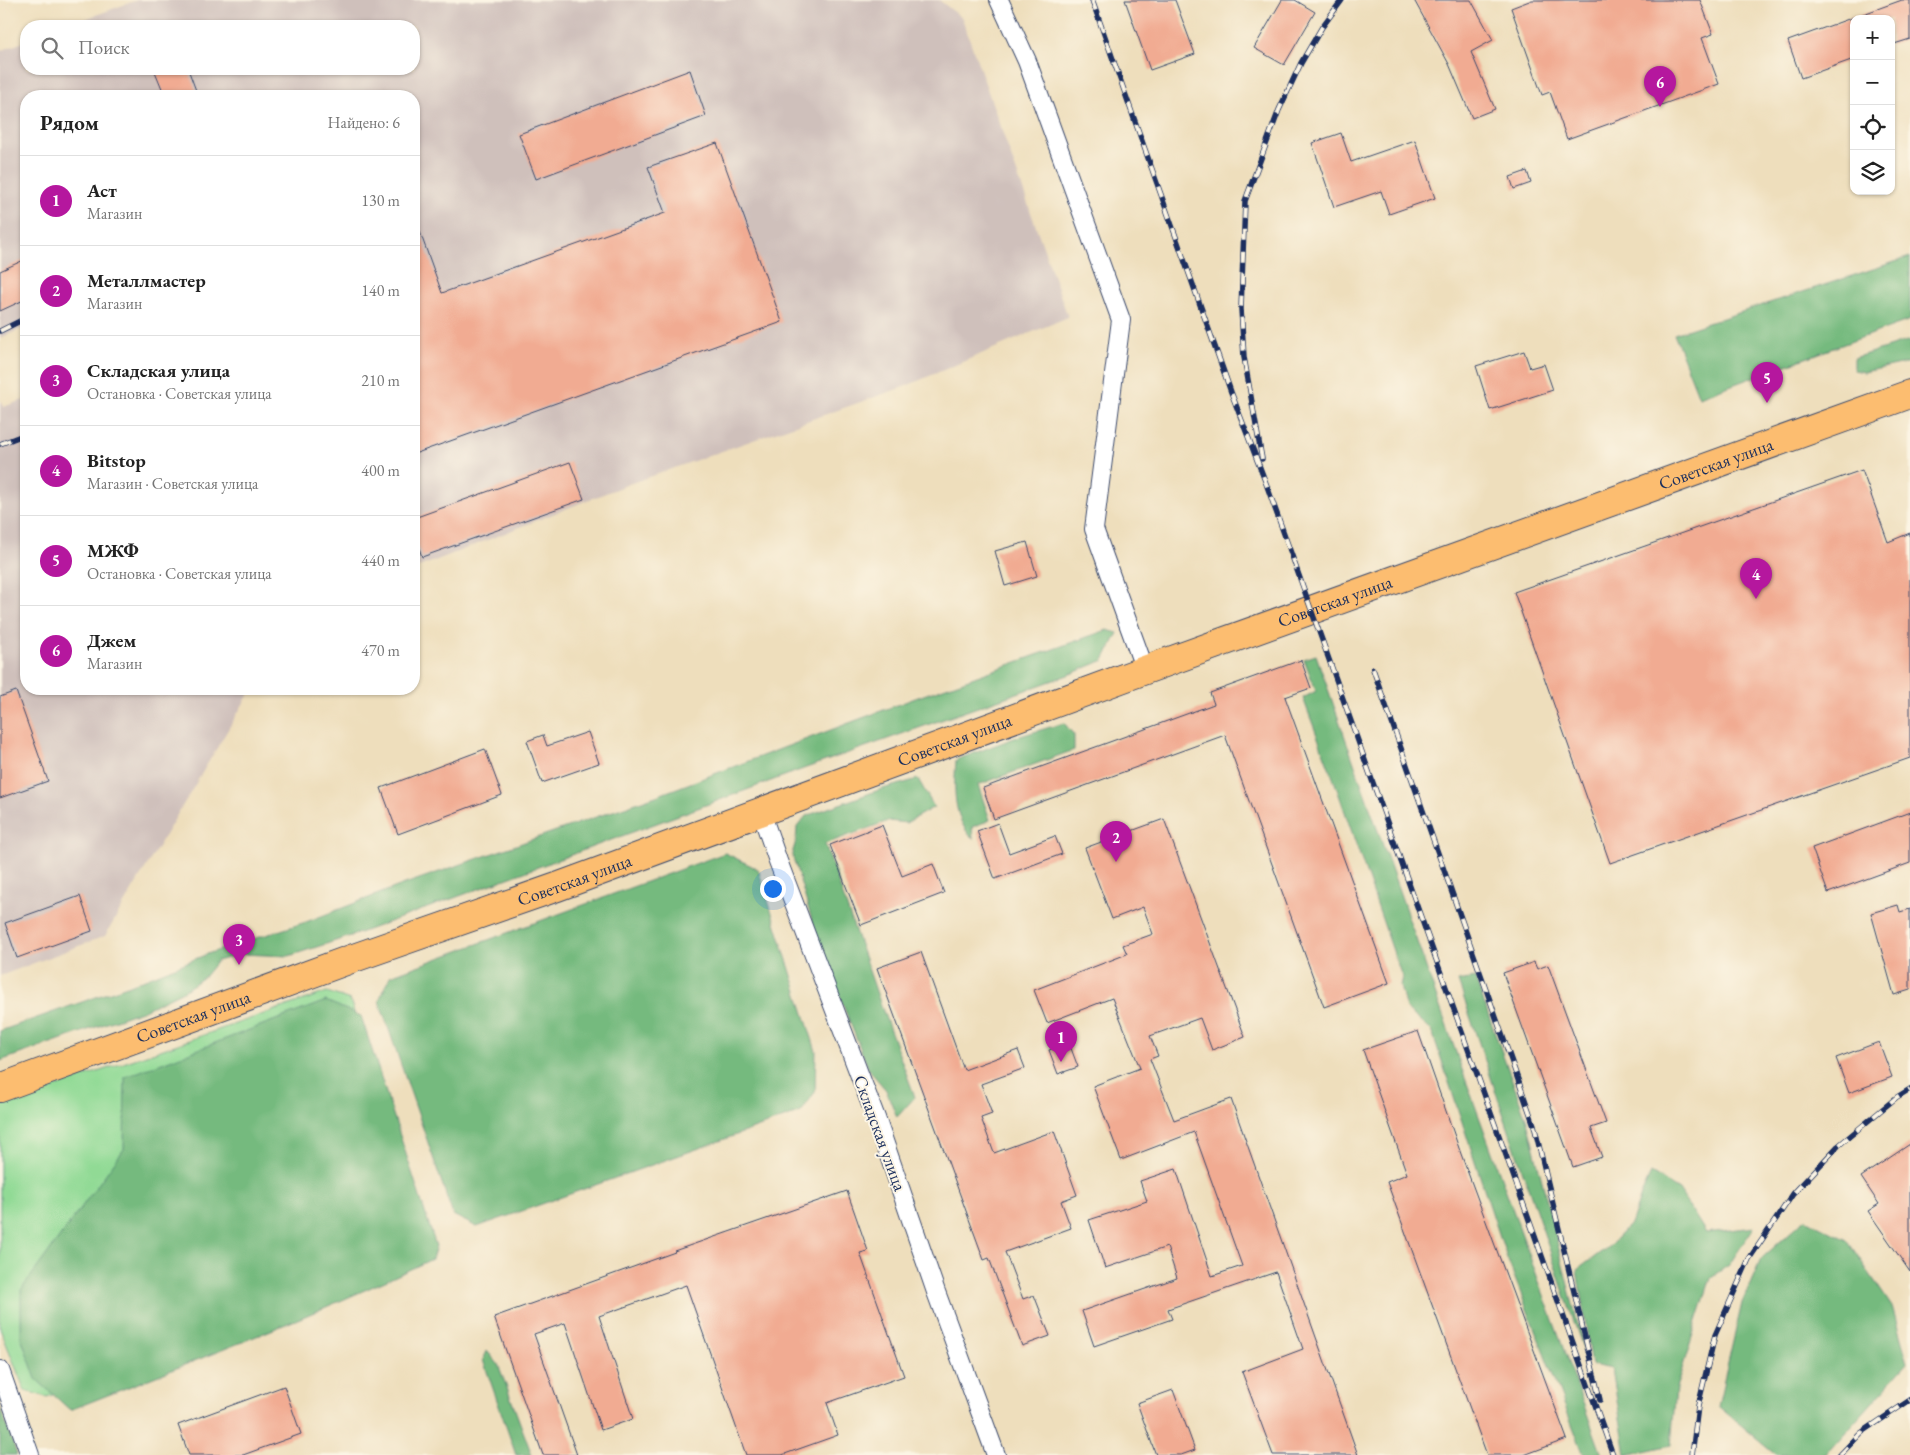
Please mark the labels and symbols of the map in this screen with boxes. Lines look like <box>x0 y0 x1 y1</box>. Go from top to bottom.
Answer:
pin: 6 <box>1644 66 1676 107</box>
pin: 5 <box>1751 362 1783 403</box>
street label: Советская улица <box>1655 432 1777 495</box>
pin: 4 <box>1740 558 1772 599</box>
street label: Советская улица <box>1275 569 1396 632</box>
street label: Советская улица <box>894 708 1016 771</box>
pin: 2 <box>1100 821 1132 862</box>
street label: Советская улица <box>514 848 636 911</box>
your location <box>760 876 786 902</box>
pin: 3 <box>223 924 255 965</box>
street label: Советская улица <box>133 985 254 1048</box>
pin: 1 <box>1045 1021 1077 1062</box>
street label: Складская улица <box>849 1072 912 1195</box>

